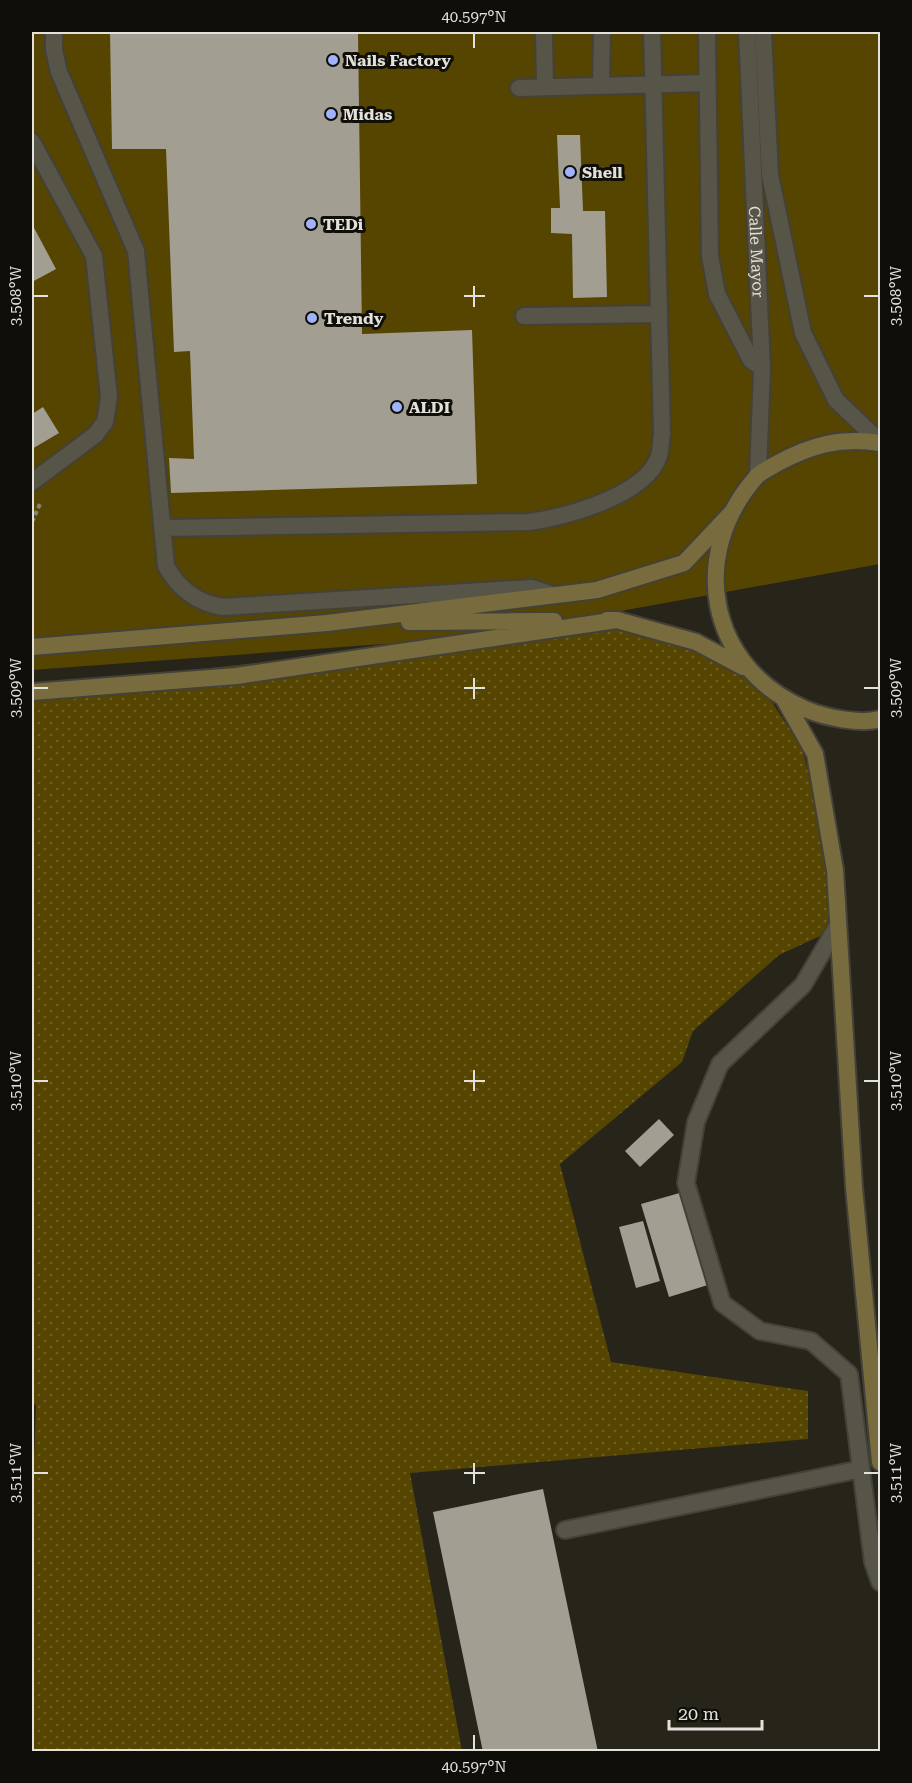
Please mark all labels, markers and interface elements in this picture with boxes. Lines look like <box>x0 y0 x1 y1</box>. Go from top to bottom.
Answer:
text: 40.597°N <box>441 8 507 26</box>
place label: Nails Factory <box>345 51 451 70</box>
marker: Nails Factory <box>326 53 340 67</box>
place label: Midas <box>343 105 392 124</box>
marker: Midas <box>324 107 338 121</box>
place label: Shell <box>582 163 623 182</box>
marker: Shell <box>563 165 577 179</box>
street label: Calle Mayor <box>745 205 768 299</box>
place label: TEDi <box>323 215 364 234</box>
marker: TEDi <box>304 217 318 231</box>
text: 3.508°W <box>7 265 25 326</box>
text: 3.508°W <box>887 265 905 326</box>
place label: Trendy <box>324 309 384 328</box>
marker: Trendy <box>305 311 319 325</box>
place label: ALDI <box>409 398 450 417</box>
marker: ALDI <box>390 400 404 414</box>
text: 3.509°W <box>7 657 25 718</box>
text: 3.509°W <box>887 657 905 718</box>
text: 3.510°W <box>7 1050 25 1111</box>
text: 3.510°W <box>887 1050 905 1111</box>
text: 3.511°W <box>7 1442 25 1503</box>
text: 3.511°W <box>887 1442 905 1503</box>
scale bar <box>669 1693 762 1731</box>
text: 20 m <box>678 1703 719 1724</box>
text: 40.597°N <box>441 1758 507 1776</box>

